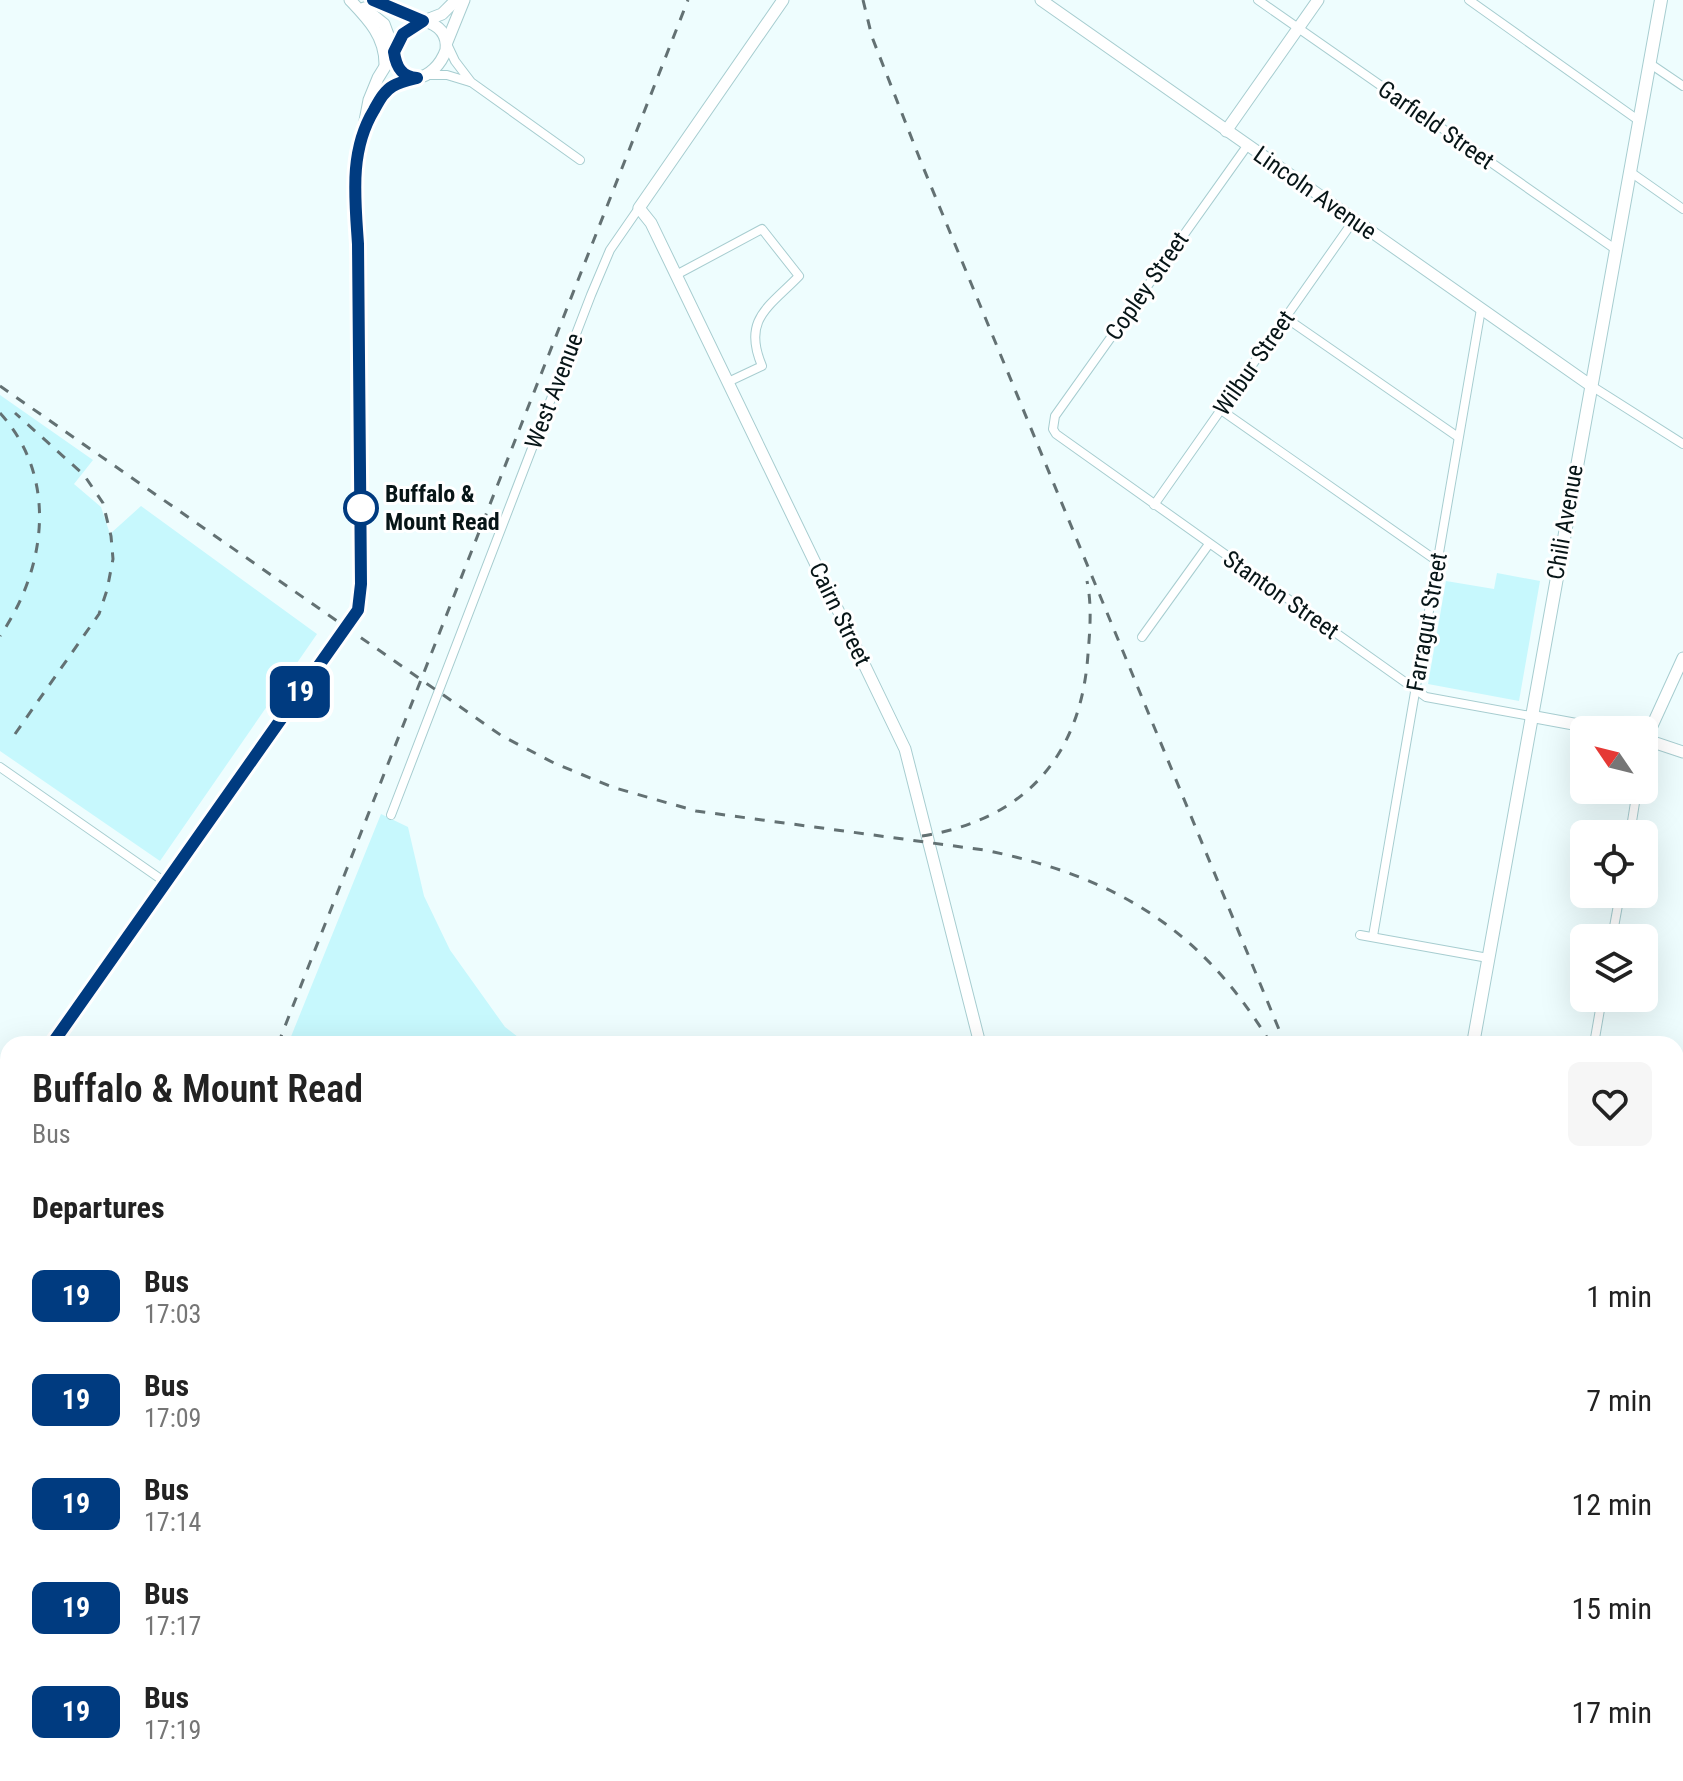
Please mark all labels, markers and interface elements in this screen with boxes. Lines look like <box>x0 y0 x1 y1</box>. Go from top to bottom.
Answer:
street label: Garfield Street <box>1373 75 1499 175</box>
street label: Lincoln Avenue <box>1248 140 1382 246</box>
street label: Copley Street <box>1099 226 1195 346</box>
street label: Wilbur Street <box>1208 305 1300 421</box>
street label: West Avenue <box>519 329 589 453</box>
street label: Chili Avenue <box>1541 462 1589 582</box>
place label: Buffalo & Mount Read <box>385 480 500 536</box>
marker: Buffalo & Mount Read <box>344 491 378 525</box>
street label: Stanton Street <box>1218 545 1344 645</box>
street label: Farragut Street <box>1401 550 1453 694</box>
street label: Cairn Street <box>803 558 877 670</box>
line badge: 19 <box>264 666 336 718</box>
text: 19 <box>286 675 314 708</box>
north arrow <box>1570 716 1658 804</box>
map controls <box>1570 716 1658 1012</box>
button: locate <box>1570 820 1658 908</box>
button: layers <box>1570 924 1658 1012</box>
button: heart <box>1568 1062 1652 1146</box>
text: Buffalo & Mount Read <box>32 1067 363 1111</box>
text: Bus <box>32 1119 71 1149</box>
text: Departures <box>32 1190 165 1225</box>
text: Bus <box>144 1264 189 1299</box>
text: 19 <box>62 1279 90 1312</box>
text: 1 min <box>1586 1279 1652 1314</box>
text: 17:03 <box>144 1299 201 1329</box>
text: Bus <box>144 1368 189 1403</box>
text: 19 <box>62 1383 90 1416</box>
text: 7 min <box>1586 1383 1652 1418</box>
text: 17:09 <box>144 1403 201 1433</box>
text: Bus <box>144 1472 189 1507</box>
text: 19 <box>62 1487 90 1520</box>
text: 12 min <box>1571 1487 1652 1522</box>
text: 17:14 <box>144 1507 201 1537</box>
text: Bus <box>144 1576 189 1611</box>
text: 19 <box>62 1591 90 1624</box>
text: 15 min <box>1571 1591 1652 1626</box>
text: 17:17 <box>144 1611 201 1641</box>
text: Bus <box>144 1680 189 1715</box>
text: 19 <box>62 1695 90 1728</box>
text: 17 min <box>1571 1695 1652 1730</box>
text: 17:19 <box>144 1715 201 1745</box>

